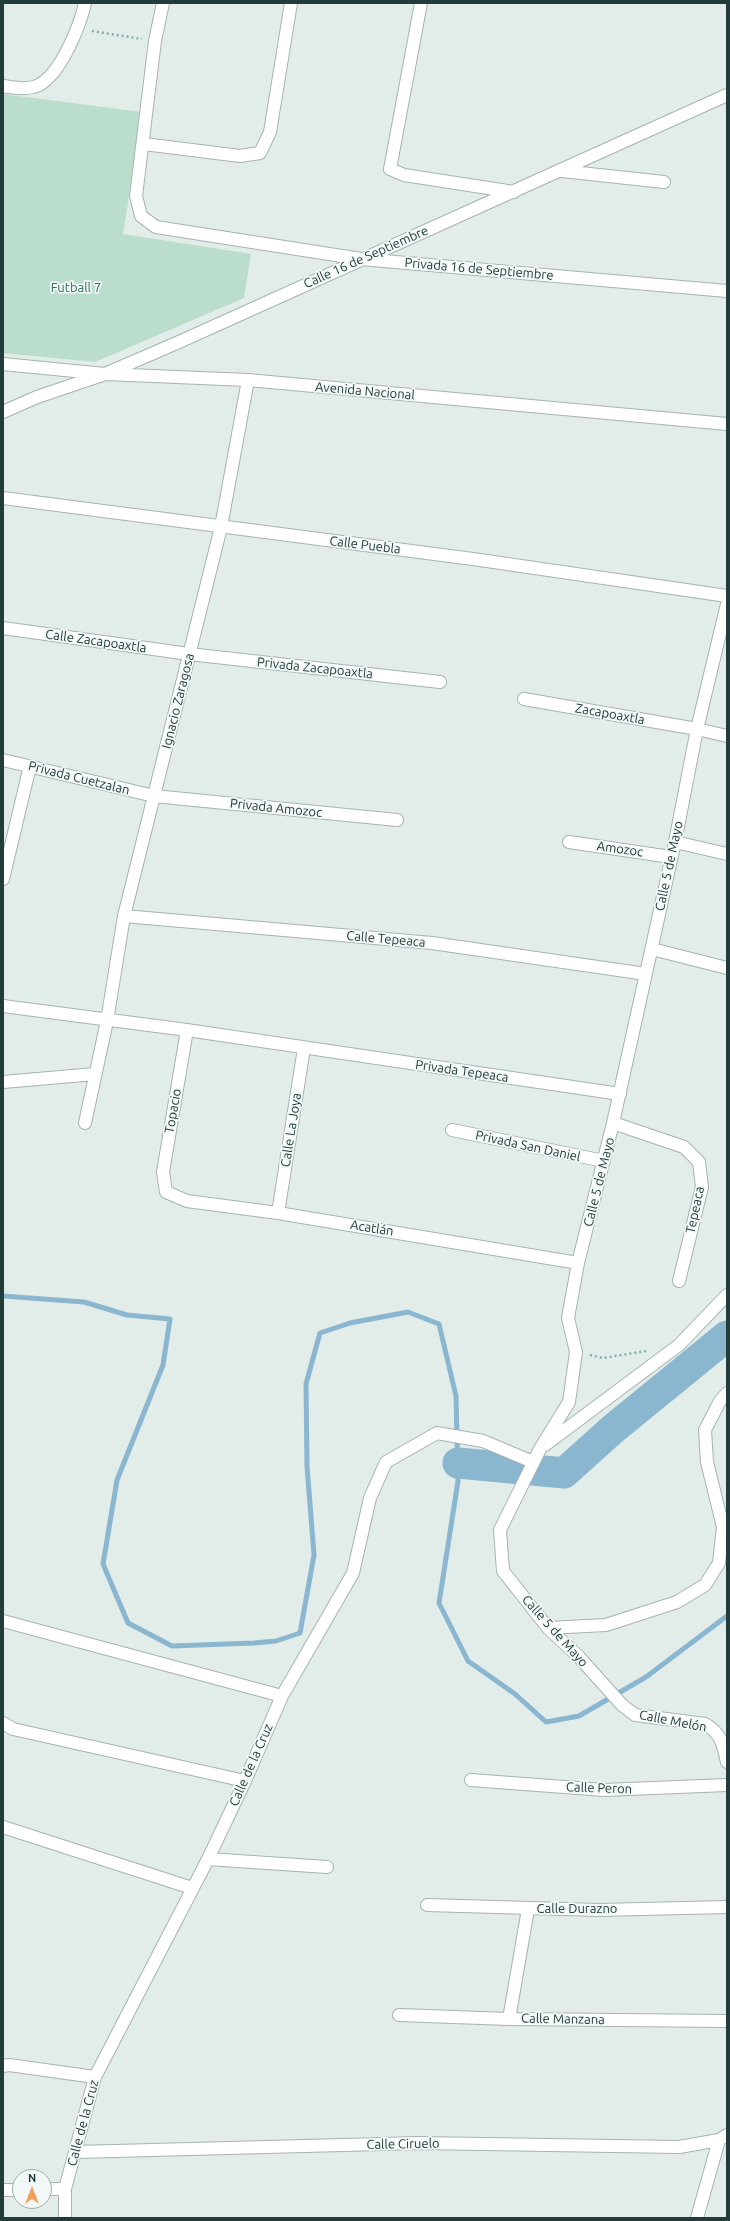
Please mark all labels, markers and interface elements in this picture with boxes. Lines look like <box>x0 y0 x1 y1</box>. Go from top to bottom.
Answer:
street label: Calle 16 de Septiembre <box>301 222 431 292</box>
street label: Privada 16 de Septiembre <box>404 255 554 283</box>
park label: Futball 7 <box>51 280 101 296</box>
street label: Avenida Nacional <box>315 379 415 403</box>
street label: Calle Puebla <box>328 533 402 557</box>
street label: Calle Zacapoaxtla <box>44 626 148 656</box>
street label: Ignacio Zaragosa <box>159 652 197 750</box>
street label: Privada Zacapoaxtla <box>256 654 374 682</box>
street label: Zacapoaxtla <box>574 700 646 728</box>
street label: Privada Cuetzalan <box>27 758 131 798</box>
street label: Privada Amozoc <box>229 795 323 821</box>
street label: Calle 5 de Mayo <box>652 820 686 912</box>
street label: Amozoc <box>596 838 644 860</box>
street label: Calle Tepeaca <box>346 928 426 950</box>
street label: Privada Tepeaca <box>414 1057 510 1085</box>
street label: Topacio <box>161 1087 185 1135</box>
street label: Calle La Joya <box>277 1092 305 1168</box>
street label: Privada San Daniel <box>474 1127 582 1165</box>
street label: Calle 5 de Mayo <box>580 1136 618 1228</box>
street label: Tepeaca <box>682 1185 708 1235</box>
street label: Acatlán <box>349 1217 395 1239</box>
street label: Calle 5 de Mayo <box>519 1592 591 1670</box>
street label: Calle Melón <box>638 1707 708 1735</box>
street label: Calle de la Cruz <box>226 1721 276 1809</box>
street label: Calle Peron <box>566 1779 632 1797</box>
street label: Calle Durazno <box>537 1901 617 1917</box>
street label: Calle Manzana <box>521 2010 605 2028</box>
street label: Calle de la Cruz <box>64 2078 102 2168</box>
street label: Calle Ciruelo <box>366 2136 440 2152</box>
north arrow <box>12 2169 52 2209</box>
text: N <box>28 2172 36 2184</box>

